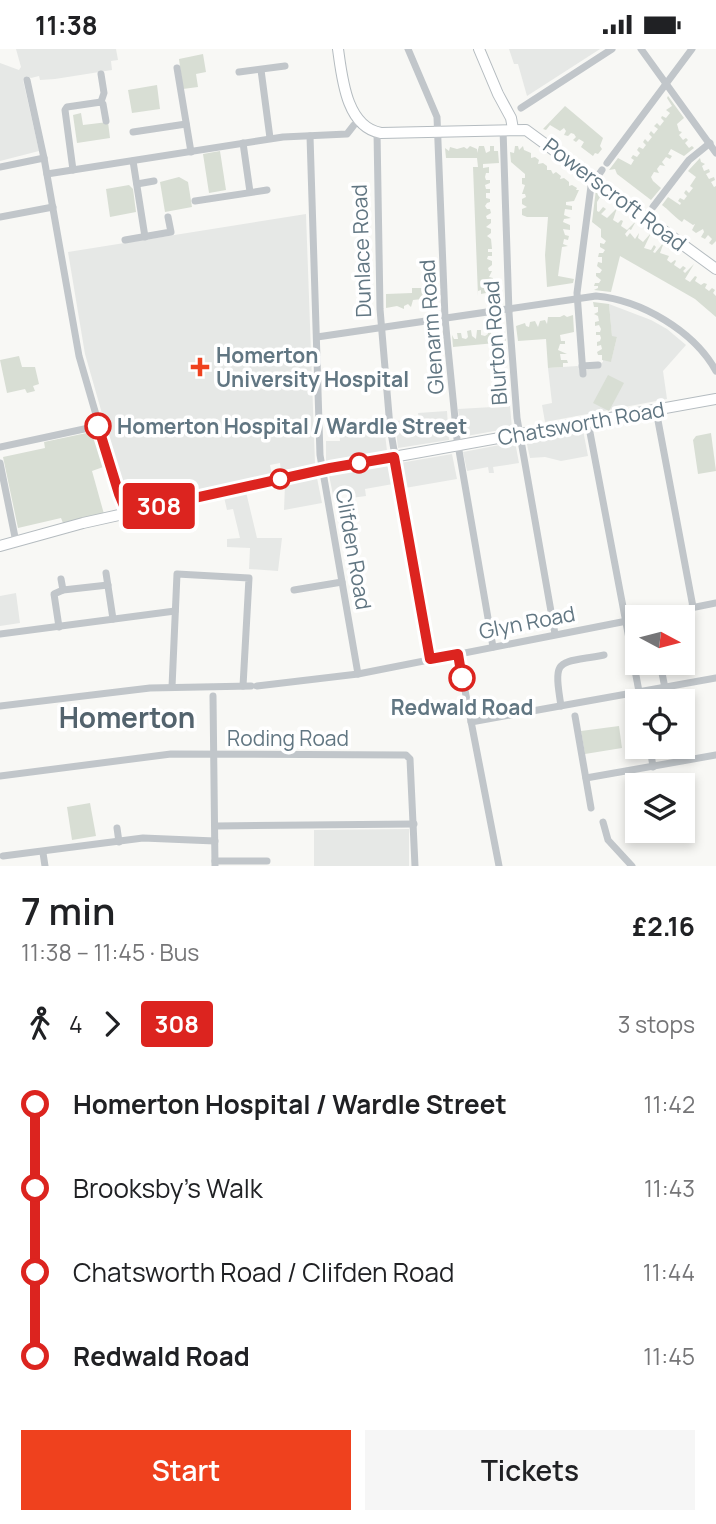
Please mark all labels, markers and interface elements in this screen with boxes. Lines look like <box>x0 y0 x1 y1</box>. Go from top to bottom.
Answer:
text: 11:38 <box>35 7 98 43</box>
street label: Powerscroft Road <box>538 131 692 257</box>
street label: Dunlace Road <box>345 184 377 318</box>
street label: Glenarm Road <box>412 259 450 395</box>
street label: Blurton Road <box>477 280 513 406</box>
place label: Homerton University Hospital <box>216 341 409 393</box>
marker: Homerton University Hospital <box>190 357 210 377</box>
street label: Chatsworth Road <box>495 395 667 451</box>
place label: Homerton Hospital / Wardle Street <box>117 412 467 440</box>
marker: Homerton Hospital / Wardle Street <box>85 413 111 439</box>
unlabelled marker <box>349 453 369 473</box>
unlabelled marker <box>270 469 290 489</box>
line badge: 308 <box>119 483 199 529</box>
street label: Clifden Road <box>330 486 378 612</box>
text: 308 <box>137 489 181 522</box>
street label: Glyn Road <box>477 599 577 645</box>
north arrow <box>625 605 695 675</box>
map controls <box>625 605 695 843</box>
marker: Redwald Road <box>449 665 475 691</box>
button: locate <box>625 689 695 759</box>
place label: Redwald Road <box>391 693 533 721</box>
district label: Homerton <box>59 698 195 736</box>
street label: Roding Road <box>227 724 349 752</box>
button: layers <box>625 773 695 843</box>
text: 7 min <box>21 884 115 936</box>
text: £2.16 <box>632 908 695 944</box>
text: 11:38 – 11:45 · Bus <box>21 936 199 968</box>
icon: walk <box>21 1005 59 1043</box>
icon: forward <box>93 1005 131 1043</box>
text: 308 <box>155 1007 199 1040</box>
text: 4 <box>69 1008 83 1040</box>
text: 3 stops <box>618 1008 695 1040</box>
text: Homerton Hospital / Wardle Street <box>73 1086 507 1122</box>
text: 11:42 <box>644 1088 695 1120</box>
text: Brooksby's Walk <box>73 1170 263 1206</box>
text: 11:43 <box>644 1172 695 1204</box>
text: Chatsworth Road / Clifden Road <box>73 1254 454 1290</box>
text: 11:44 <box>643 1256 695 1288</box>
text: Redwald Road <box>73 1338 250 1374</box>
text: 11:45 <box>643 1340 695 1372</box>
button: Start <box>21 1430 351 1510</box>
button: Tickets <box>365 1430 695 1510</box>

